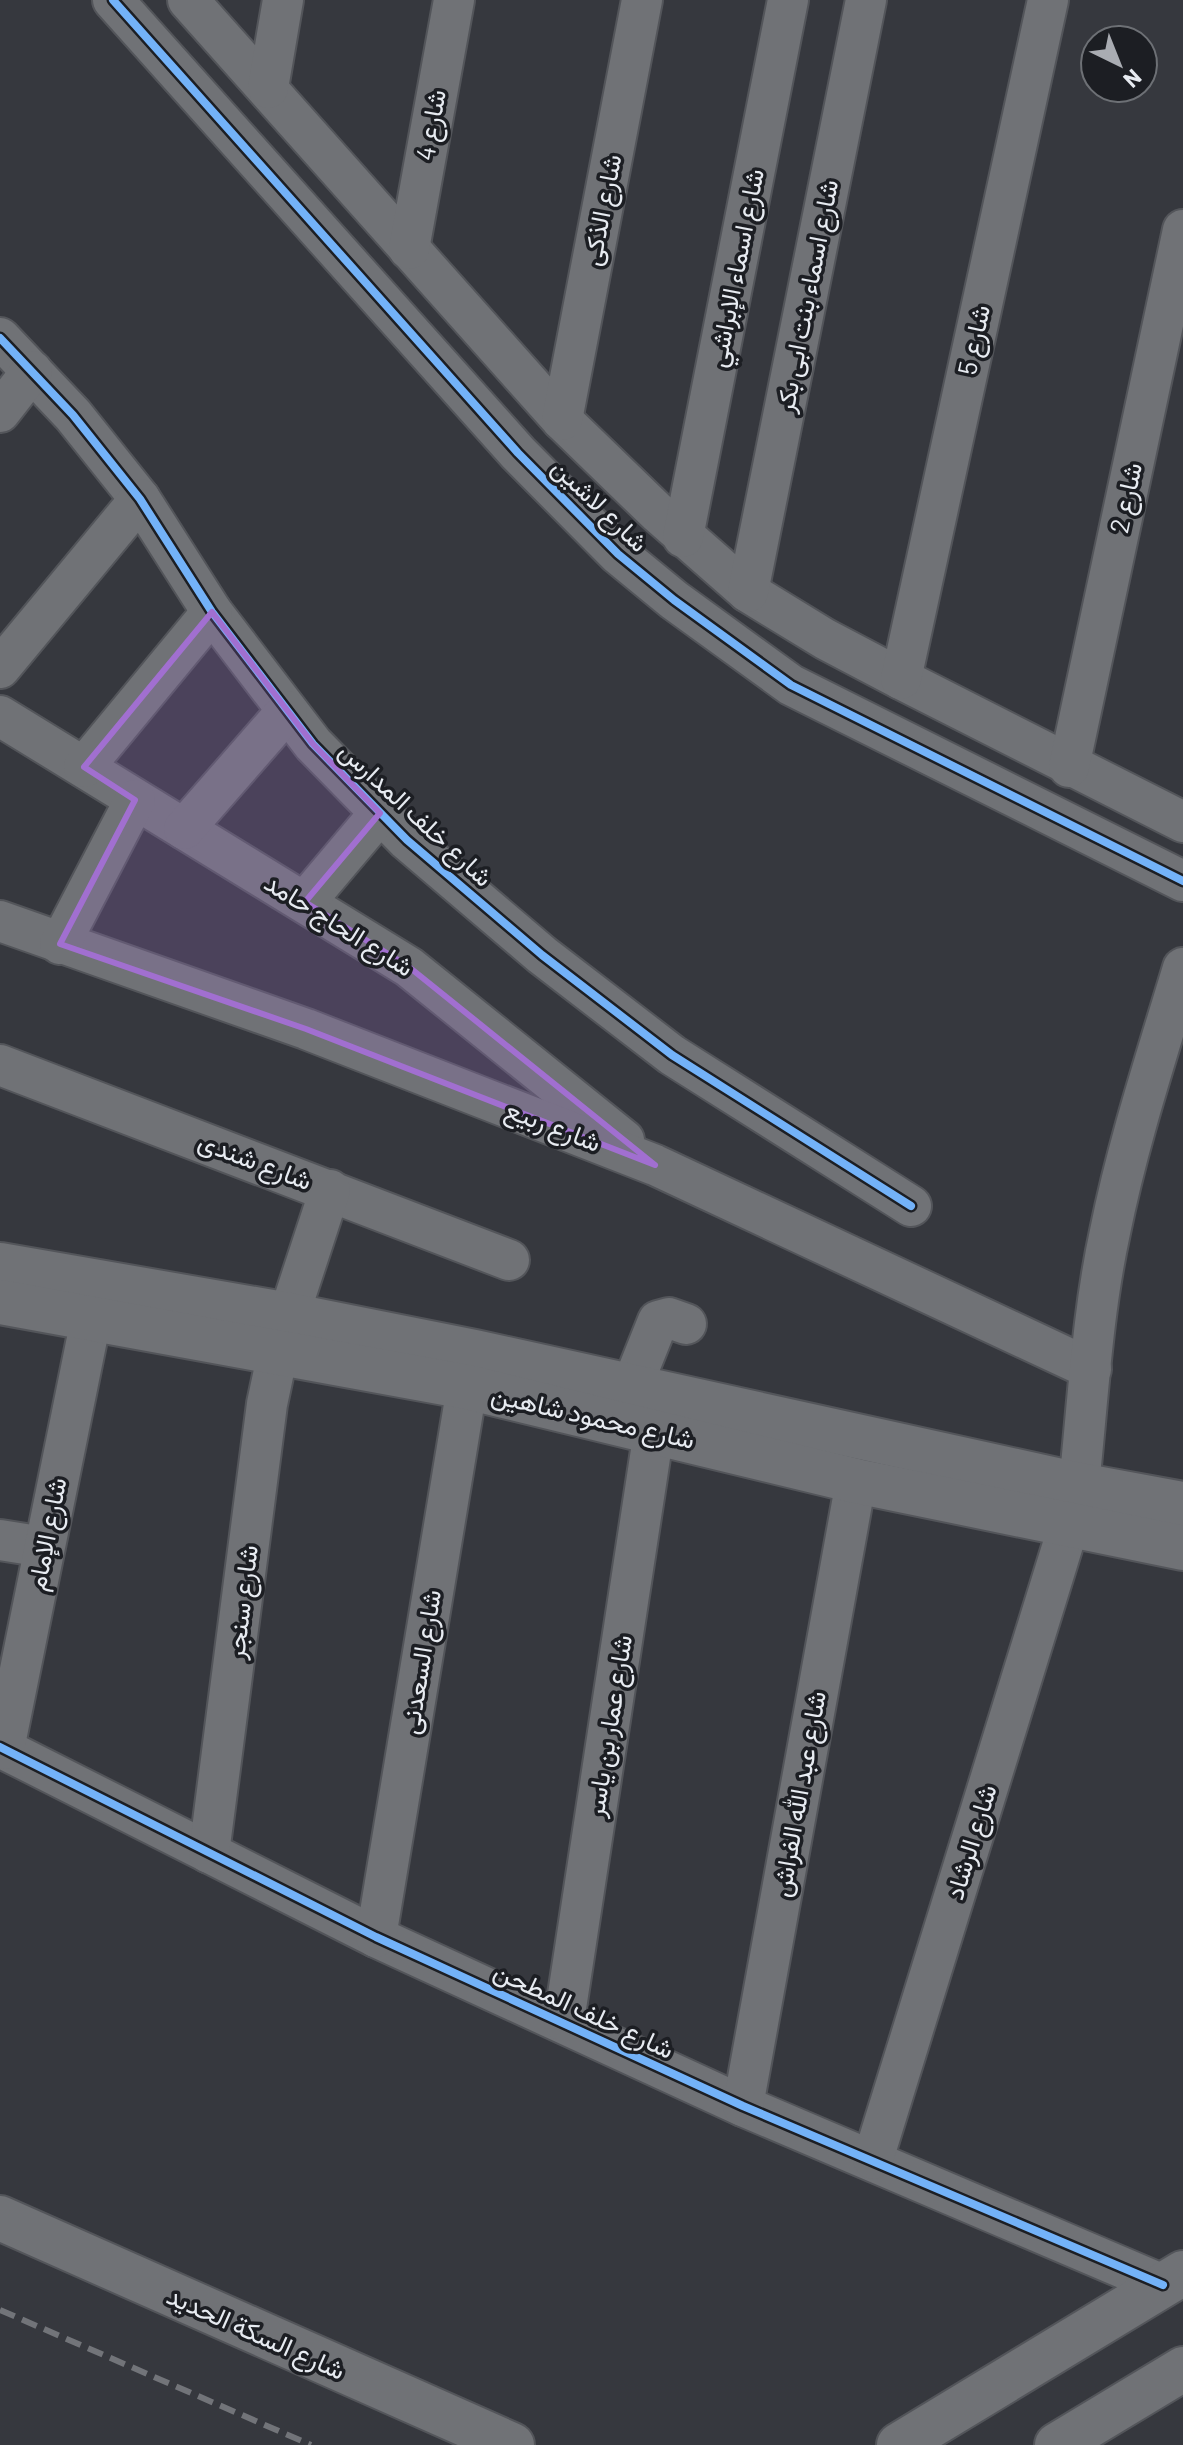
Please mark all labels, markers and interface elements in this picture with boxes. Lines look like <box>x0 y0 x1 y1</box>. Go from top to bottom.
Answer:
north arrow <box>1079 24 1159 104</box>
text: N <box>1119 65 1148 94</box>
street label: شارع 4 <box>408 87 455 163</box>
street label: شارع الذكى <box>575 151 630 269</box>
street label: شارع اسماء الإبراشي <box>700 166 776 371</box>
street label: شارع اسماء بنت ابى بكر <box>768 177 847 416</box>
street label: شارع 5 <box>950 302 999 378</box>
street label: شارع لاشين <box>544 450 656 560</box>
street label: شارع 2 <box>1102 460 1151 537</box>
street label: شارع خلف المدارس <box>331 734 500 895</box>
street label: شارع الحاج حامد <box>257 866 420 985</box>
street label: شارع ربيع <box>500 1092 606 1161</box>
street label: شارع شندى <box>193 1124 317 1199</box>
street label: شارع محمود شاهين <box>488 1377 698 1458</box>
street label: شارع الإمام <box>19 1475 76 1594</box>
street label: شارع سنجر <box>218 1543 267 1662</box>
street label: شارع السعدنى <box>393 1587 450 1737</box>
street label: شارع عمار بن ياسر <box>578 1633 641 1821</box>
street label: شارع عبد الله الفراش <box>764 1688 835 1900</box>
street label: شارع الرشاد <box>937 1780 1006 1904</box>
street label: شارع خلف المطحن <box>488 1953 680 2068</box>
street label: شارع السكة الحديد <box>161 2278 351 2388</box>

